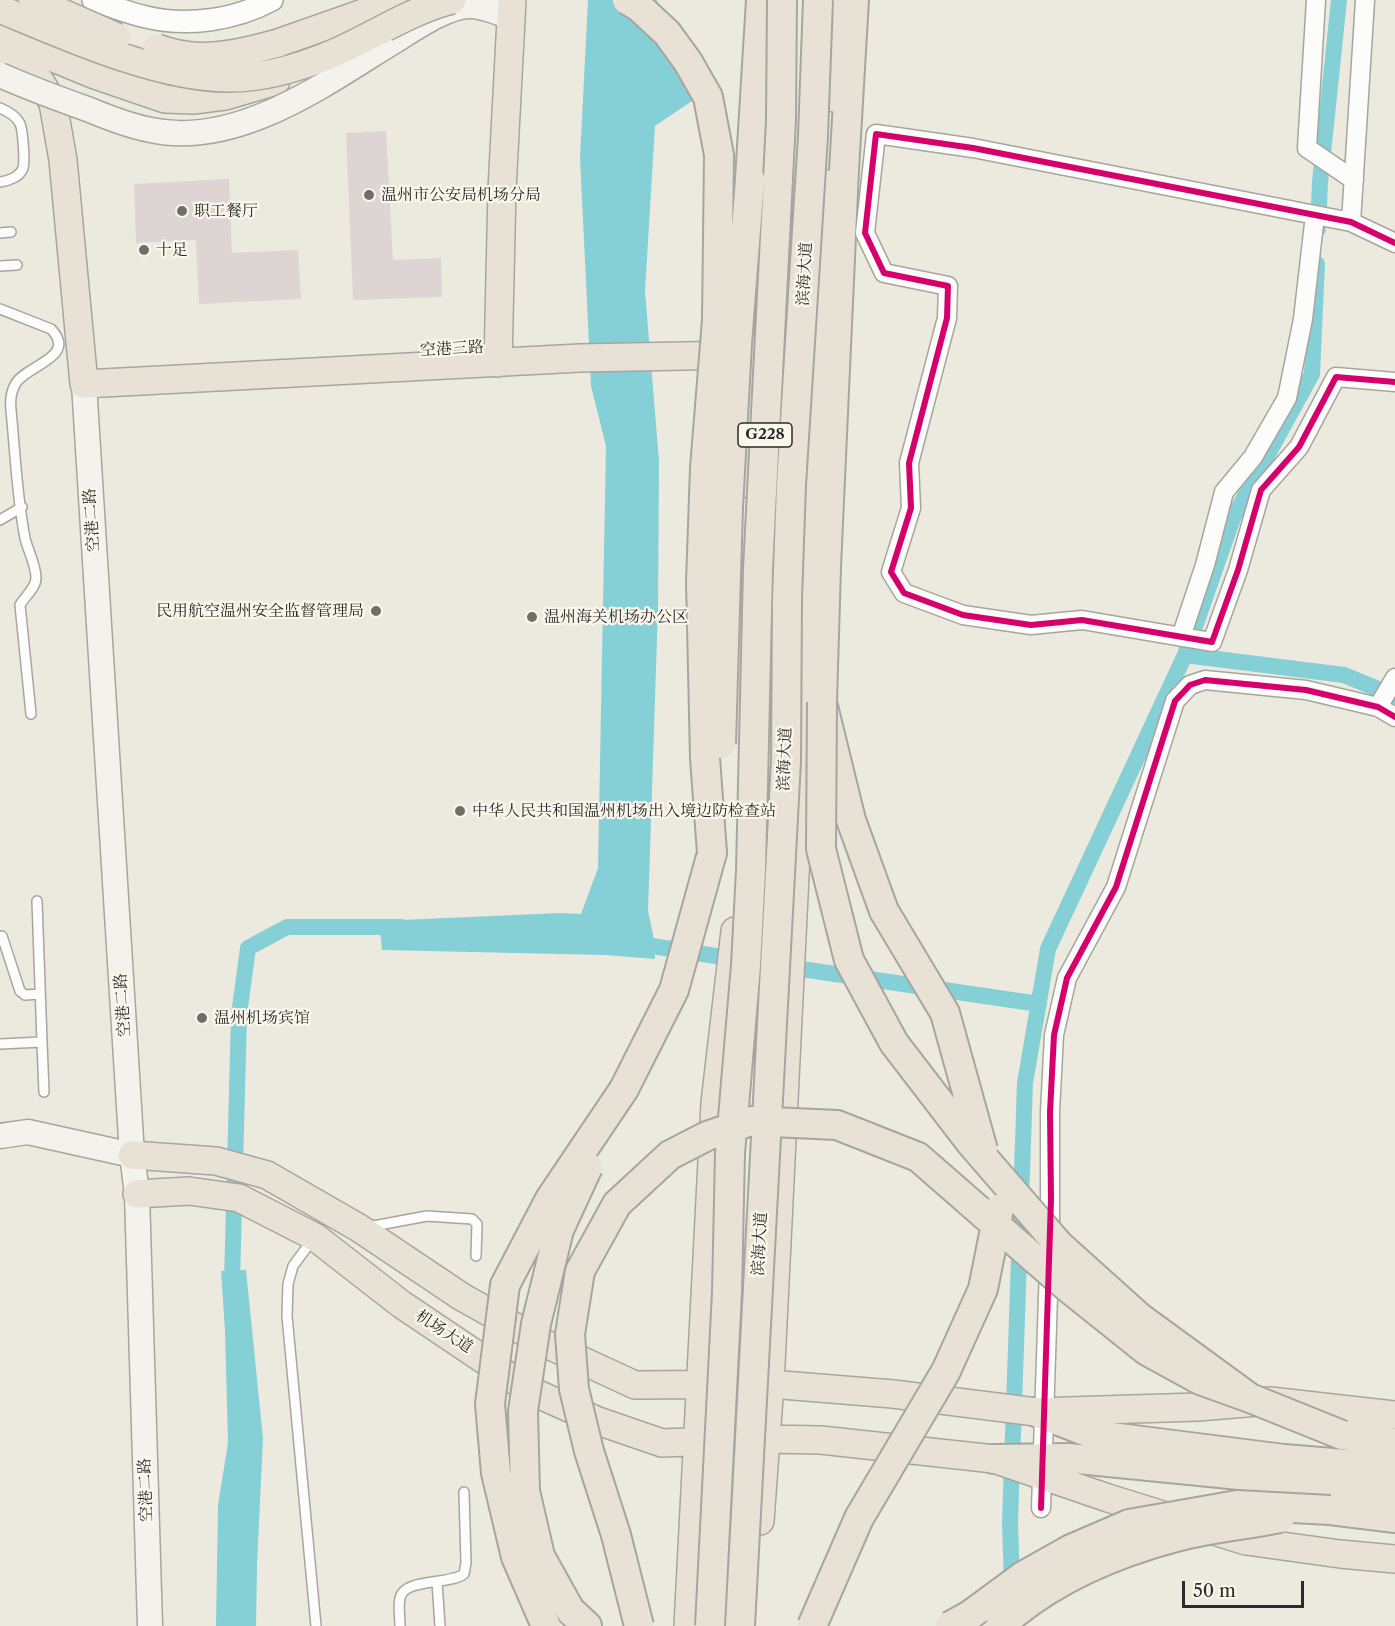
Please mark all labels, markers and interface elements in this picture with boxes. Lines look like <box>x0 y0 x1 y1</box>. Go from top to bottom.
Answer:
place label: 温州市公安局机场分局 <box>381 185 541 205</box>
marker: 温州市公安局机场分局 <box>362 188 376 202</box>
place label: 职工餐厅 <box>194 201 258 221</box>
marker: 职工餐厅 <box>175 204 189 218</box>
place label: 十足 <box>156 240 188 260</box>
street label: 滨海大道 <box>794 242 816 306</box>
marker: 十足 <box>137 243 151 257</box>
street label: 空港三路 <box>420 338 484 360</box>
road number: G228 <box>738 423 792 447</box>
street label: 空港二路 <box>80 487 104 553</box>
place label: 民用航空温州安全监督管理局 <box>156 601 364 621</box>
marker: 民用航空温州安全监督管理局 <box>369 604 383 618</box>
place label: 温州海关机场办公区 <box>544 607 688 627</box>
marker: 温州海关机场办公区 <box>525 610 539 624</box>
street label: 滨海大道 <box>774 727 796 791</box>
place label: 中华人民共和国温州机场出入境边防检查站 <box>472 801 776 821</box>
marker: 中华人民共和国温州机场出入境边防检查站 <box>453 804 467 818</box>
street label: 空港二路 <box>111 972 135 1038</box>
place label: 温州机场宾馆 <box>214 1008 310 1028</box>
marker: 温州机场宾馆 <box>195 1011 209 1025</box>
street label: 滨海大道 <box>749 1212 771 1276</box>
street label: 机场大道 <box>412 1307 476 1357</box>
street label: 空港二路 <box>135 1458 157 1522</box>
scale bar <box>1185 1569 1306 1607</box>
text: 50 m <box>1193 1580 1236 1602</box>

